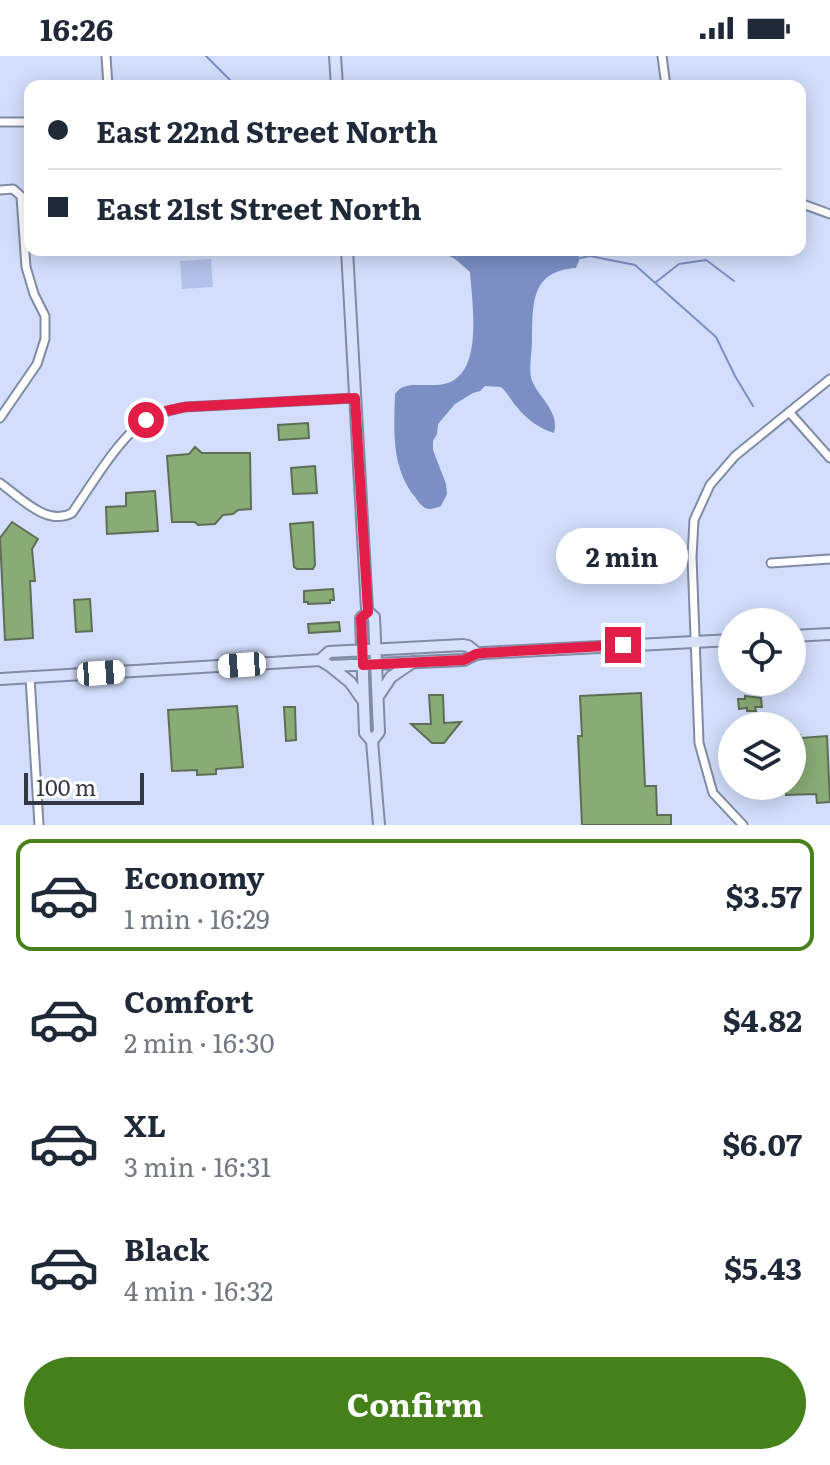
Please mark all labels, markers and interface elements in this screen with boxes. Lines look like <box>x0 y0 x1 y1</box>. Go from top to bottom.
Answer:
text: 16:26 <box>40 6 113 50</box>
text: East 22nd Street North <box>96 108 438 152</box>
text: East 21st Street North <box>96 185 422 229</box>
route start <box>128 402 164 438</box>
callout: 2 min <box>557 529 689 585</box>
text: 2 min <box>586 536 658 575</box>
map controls <box>718 608 806 800</box>
button: locate <box>718 608 806 696</box>
route end <box>605 627 641 663</box>
car <box>217 651 267 679</box>
car <box>76 659 126 687</box>
button: layers <box>718 712 806 800</box>
scale bar <box>24 769 144 805</box>
text: 100 m <box>36 770 96 803</box>
text: Economy <box>124 854 264 898</box>
icon: car <box>28 859 100 931</box>
text: $3.57 <box>726 873 802 917</box>
text: 1 min · 16:29 <box>124 898 270 937</box>
text: Comfort <box>124 978 254 1022</box>
icon: car <box>28 983 100 1055</box>
text: $4.82 <box>723 997 802 1041</box>
text: 2 min · 16:30 <box>124 1022 275 1061</box>
text: XL <box>124 1102 166 1146</box>
icon: car <box>28 1107 100 1179</box>
text: $6.07 <box>722 1121 802 1165</box>
text: 3 min · 16:31 <box>124 1146 271 1185</box>
text: Black <box>124 1226 209 1270</box>
icon: car <box>28 1231 100 1303</box>
text: $5.43 <box>724 1245 802 1289</box>
text: 4 min · 16:32 <box>124 1270 273 1309</box>
button: Confirm <box>24 1357 806 1449</box>

